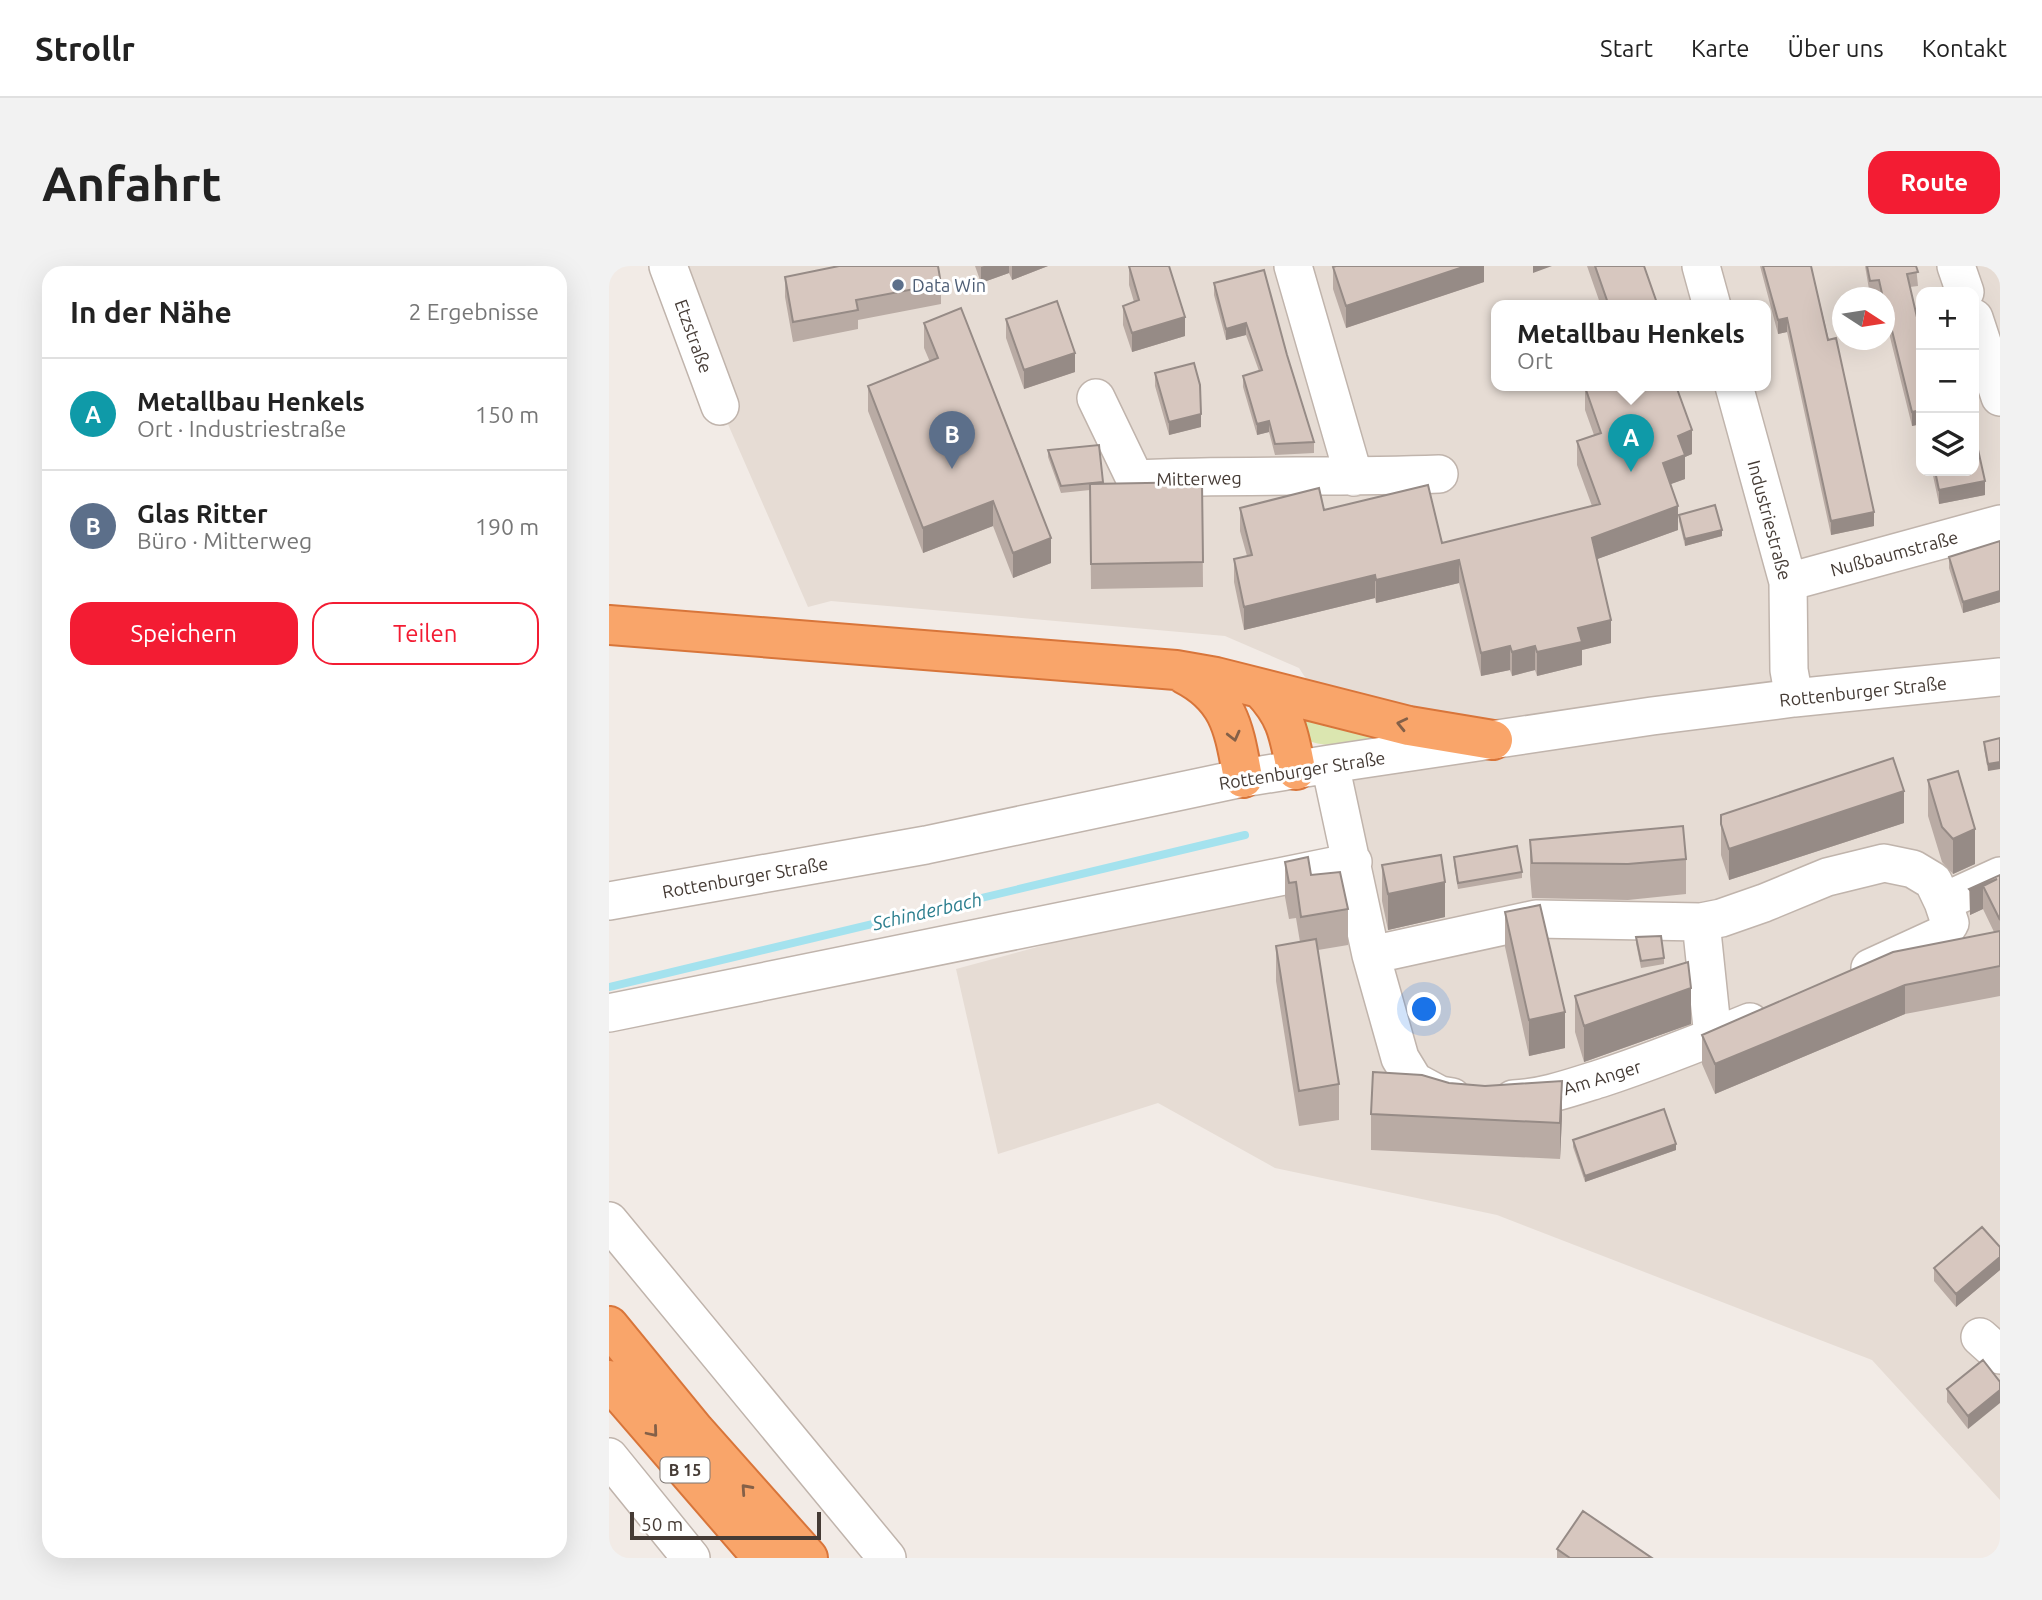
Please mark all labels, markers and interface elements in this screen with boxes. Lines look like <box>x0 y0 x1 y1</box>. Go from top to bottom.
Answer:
text: Strollr <box>35 30 135 67</box>
text: Start <box>1600 35 1653 62</box>
text: Karte <box>1691 35 1750 62</box>
text: Über uns <box>1788 35 1884 62</box>
text: Kontakt <box>1922 35 2007 62</box>
button: Route <box>1868 151 2000 214</box>
text: Anfahrt <box>42 155 222 210</box>
place label: Data Win <box>912 275 986 295</box>
marker: Data Win <box>890 277 906 293</box>
north arrow <box>1832 287 1895 350</box>
map controls <box>1916 287 1979 476</box>
button: + <box>1916 287 1979 350</box>
text: In der Nähe <box>70 295 232 329</box>
street label: Etzstraße <box>671 296 717 376</box>
text: 2 Ergebnisse <box>408 299 539 324</box>
popup <box>1491 300 1771 391</box>
text: Metallbau Henkels <box>1517 319 1745 348</box>
text: Ort <box>1517 348 1553 373</box>
button: − <box>1916 350 1979 413</box>
text: Metallbau Henkels <box>137 387 365 416</box>
text: A <box>85 402 101 427</box>
text: 150 m <box>475 402 539 427</box>
pin: B <box>929 411 975 469</box>
button: layers <box>1916 413 1979 476</box>
pin: A <box>1608 414 1654 472</box>
text: Ort · Industriestraße <box>137 416 347 441</box>
street label: Industriestraße <box>1744 458 1796 582</box>
street label: Mitterweg <box>1156 467 1242 489</box>
text: Glas Ritter <box>137 499 268 528</box>
text: B <box>85 514 101 539</box>
text: 190 m <box>475 514 539 539</box>
street label: Nußbaumstraße <box>1828 526 1960 580</box>
text: Büro · Mitterweg <box>137 528 312 553</box>
button: Speichern <box>70 602 298 665</box>
button: Teilen <box>312 602 539 665</box>
street label: Rottenburger Straße <box>1778 672 1948 710</box>
one-way arrow <box>1396 718 1408 733</box>
one-way arrow <box>1226 730 1240 742</box>
street label: Rottenburger Straße <box>1217 747 1387 793</box>
street label: Rottenburger Straße <box>660 853 830 901</box>
water label: Schinderbach <box>869 888 984 935</box>
your location <box>1407 992 1441 1026</box>
street label: Am Anger <box>1561 1056 1644 1098</box>
one-way arrow <box>645 1424 657 1437</box>
road number: B 15 <box>661 1458 709 1482</box>
one-way arrow <box>742 1484 755 1497</box>
scale bar <box>630 1509 821 1541</box>
text: 50 m <box>641 1513 683 1535</box>

